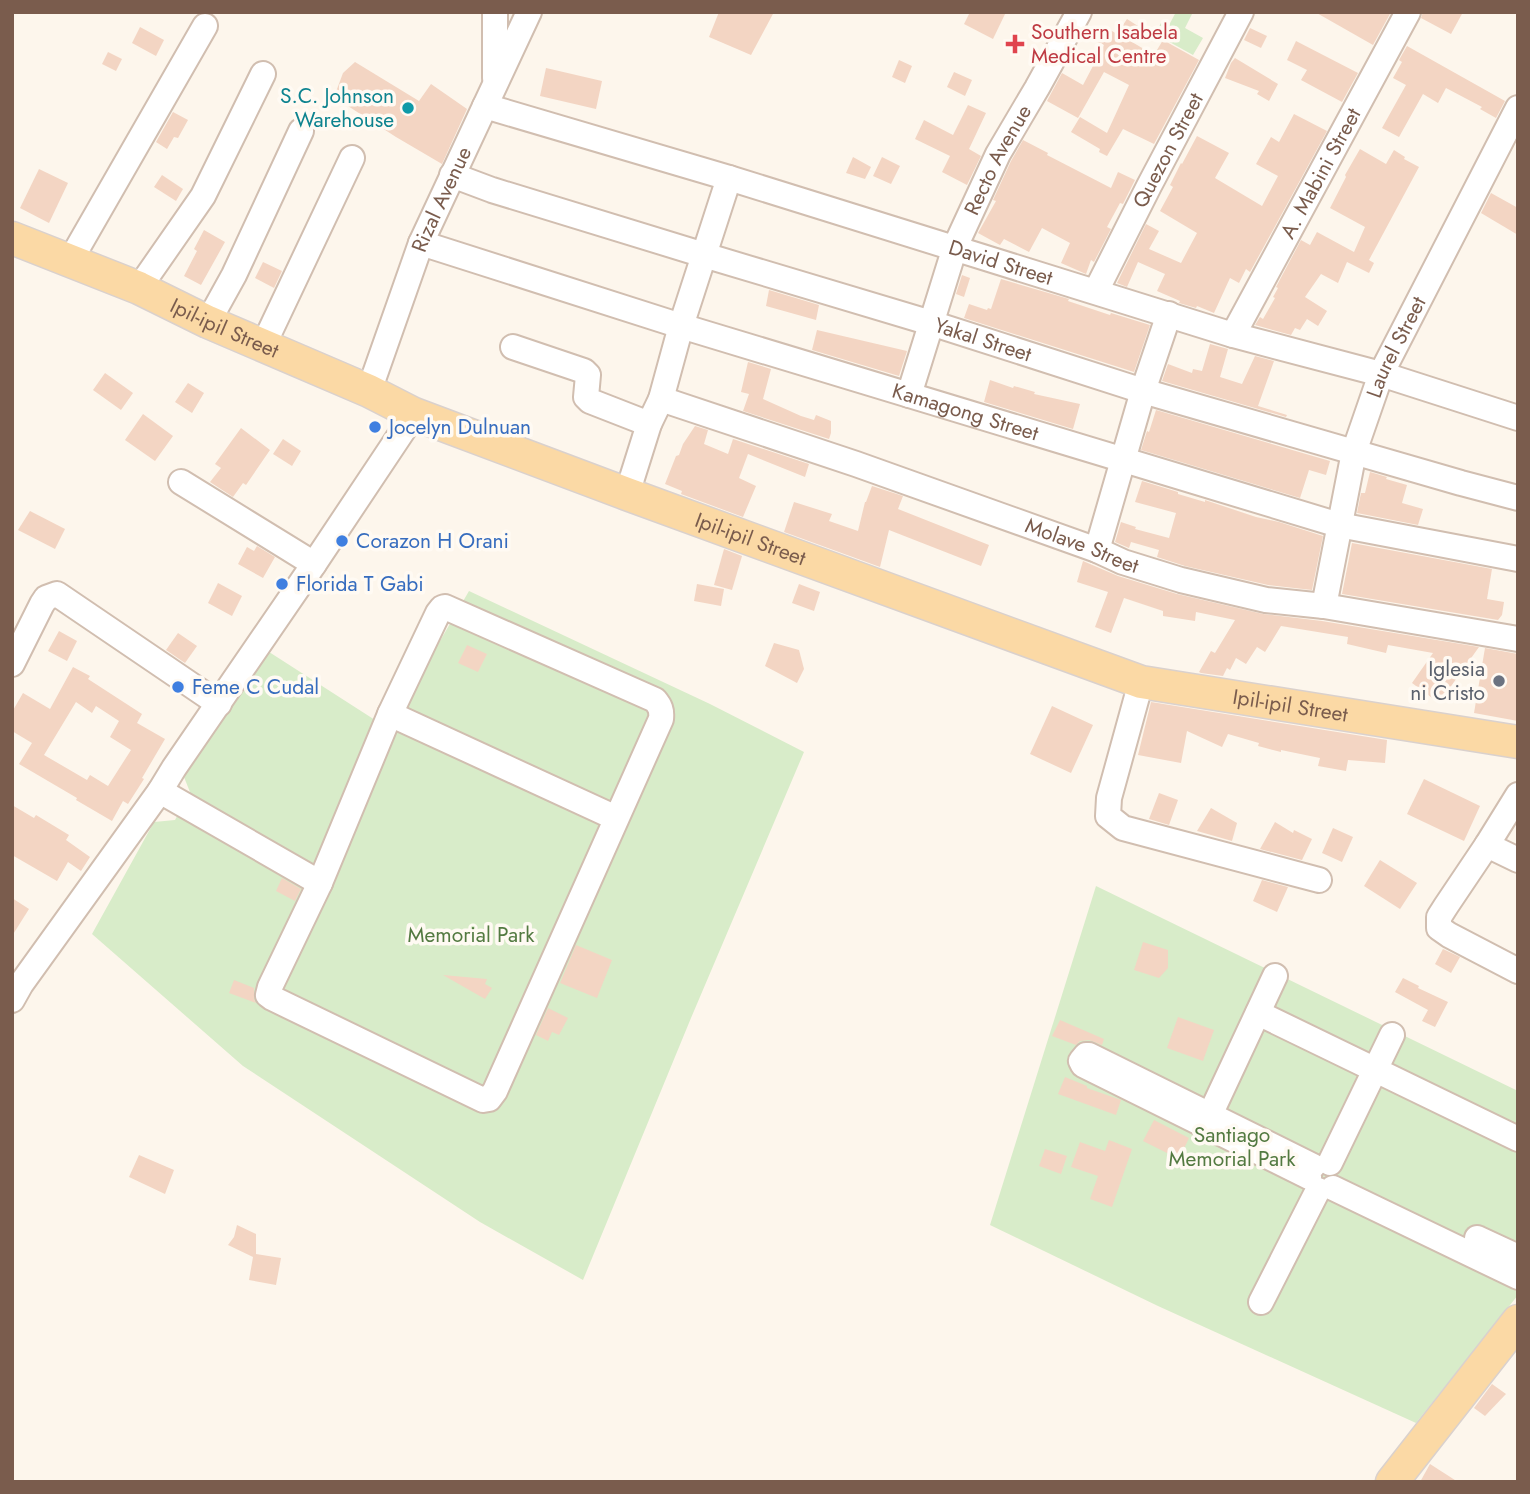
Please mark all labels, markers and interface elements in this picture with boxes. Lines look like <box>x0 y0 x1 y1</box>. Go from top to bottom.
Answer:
place label: Southern Isabela Medical Centre <box>1031 17 1178 71</box>
marker: Southern Isabela Medical Centre <box>1005 34 1025 54</box>
place label: S.C. Johnson Warehouse <box>280 81 394 135</box>
street label: Quezon Street <box>1125 87 1211 213</box>
street label: Recto Avenue <box>957 99 1039 220</box>
marker: S.C. Johnson Warehouse <box>400 100 416 116</box>
street label: A. Mabini Street <box>1273 102 1368 244</box>
street label: Rizal Avenue <box>404 141 479 256</box>
street label: David Street <box>945 232 1056 293</box>
street label: Ipil-ipil Street <box>165 291 283 366</box>
street label: Laurel Street <box>1359 291 1433 402</box>
street label: Yakal Street <box>931 310 1035 369</box>
street label: Kamagong Street <box>889 376 1042 448</box>
place label: Jocelyn Dulnuan <box>386 412 531 442</box>
marker: Jocelyn Dulnuan <box>367 419 383 435</box>
street label: Ipil-ipil Street <box>691 505 810 573</box>
street label: Molave Street <box>1021 511 1142 581</box>
place label: Corazon H Orani <box>356 526 509 556</box>
marker: Corazon H Orani <box>334 533 350 549</box>
place label: Florida T Gabi <box>296 569 424 599</box>
marker: Florida T Gabi <box>274 576 290 592</box>
place label: Iglesia ni Cristo <box>1410 654 1485 708</box>
place label: Feme C Cudal <box>192 672 319 702</box>
marker: Iglesia ni Cristo <box>1491 673 1507 689</box>
marker: Feme C Cudal <box>170 679 186 695</box>
street label: Ipil-ipil Street <box>1230 682 1350 730</box>
park label: Memorial Park <box>408 920 535 950</box>
park label: Santiago Memorial Park <box>1169 1120 1296 1174</box>

